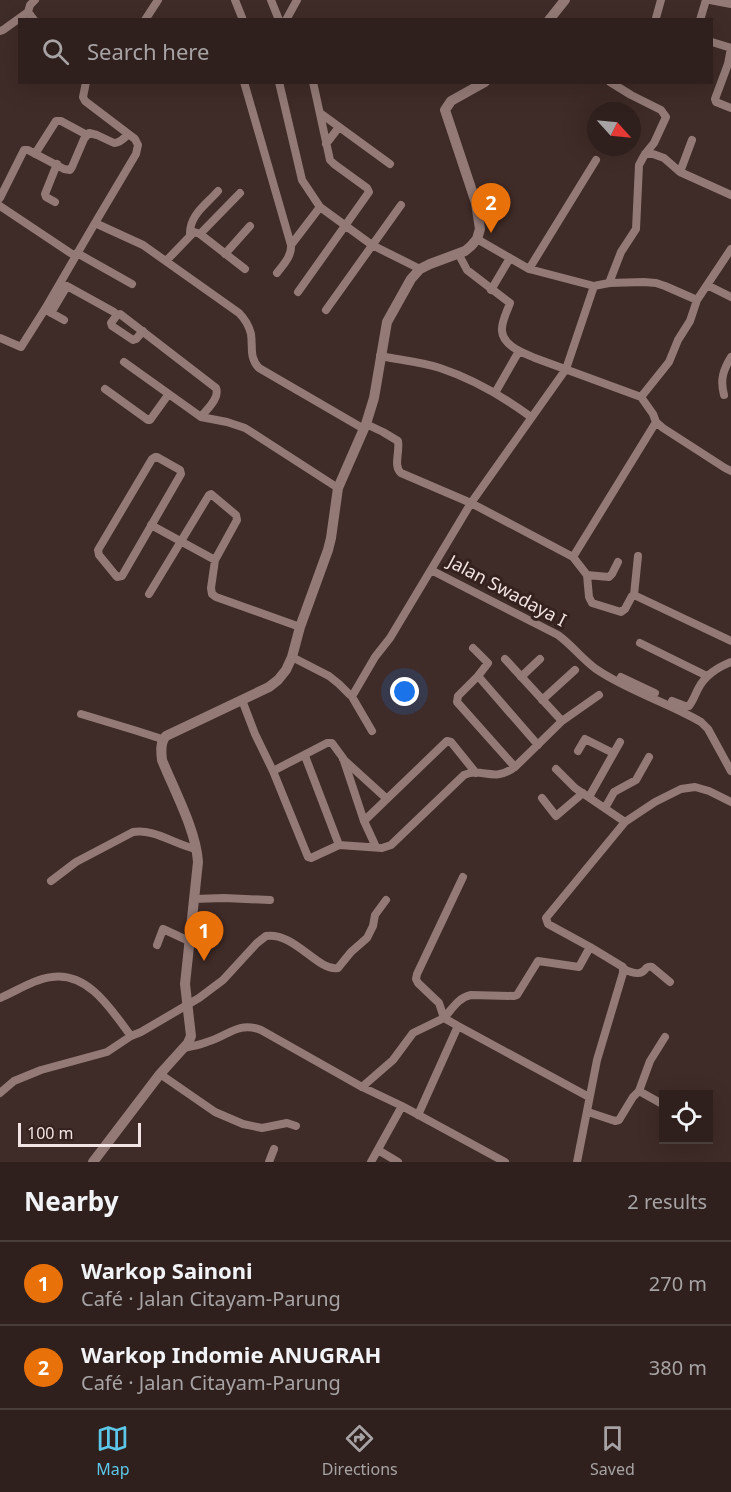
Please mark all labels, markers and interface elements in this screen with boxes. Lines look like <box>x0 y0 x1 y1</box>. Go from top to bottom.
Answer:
search box <box>18 18 713 84</box>
icon: search <box>39 35 72 68</box>
text: Search here <box>87 36 209 66</box>
north arrow <box>587 102 641 156</box>
pin: 2 <box>472 184 510 233</box>
street label: Jalan Swadaya I <box>442 548 571 631</box>
your location <box>390 677 419 706</box>
pin: 1 <box>184 912 224 961</box>
map controls <box>659 1090 713 1144</box>
button: locate <box>659 1090 713 1144</box>
scale bar <box>18 1120 141 1148</box>
text: 100 m <box>27 1122 74 1144</box>
text: Nearby <box>24 1183 119 1219</box>
text: 2 results <box>627 1188 707 1215</box>
text: Warkop Sainoni <box>81 1255 253 1285</box>
text: 1 <box>38 1270 49 1297</box>
text: 270 m <box>649 1270 707 1297</box>
text: Café · Jalan Citayam-Parung <box>81 1285 341 1312</box>
text: Warkop Indomie ANUGRAH <box>81 1339 381 1369</box>
text: 2 <box>38 1354 49 1381</box>
text: 380 m <box>649 1354 707 1381</box>
text: Café · Jalan Citayam-Parung <box>81 1369 341 1396</box>
tab: Map <box>96 1422 129 1480</box>
tab: Directions <box>322 1422 398 1480</box>
tab: Saved <box>590 1422 635 1480</box>

